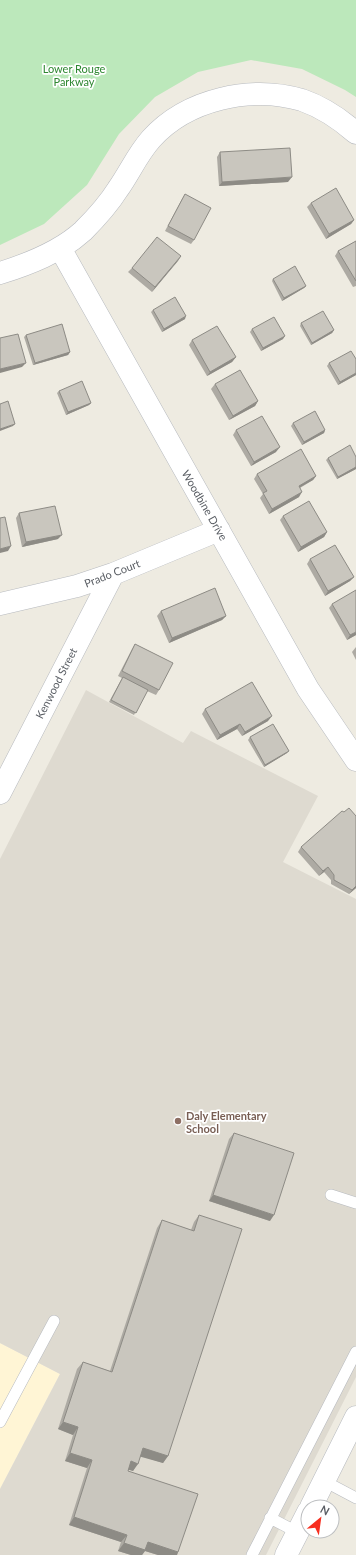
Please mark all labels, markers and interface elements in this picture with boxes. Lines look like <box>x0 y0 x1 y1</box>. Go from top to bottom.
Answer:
park label: Lower Rouge Parkway <box>43 62 106 88</box>
street label: Woodbine Drive <box>180 467 231 543</box>
street label: Prado Court <box>82 556 142 590</box>
street label: Kenwood Street <box>33 645 79 721</box>
place label: Daly Elementary School <box>186 1109 267 1135</box>
marker: Daly Elementary School <box>173 1116 183 1126</box>
north arrow <box>300 1499 340 1539</box>
text: N <box>318 1502 332 1518</box>

